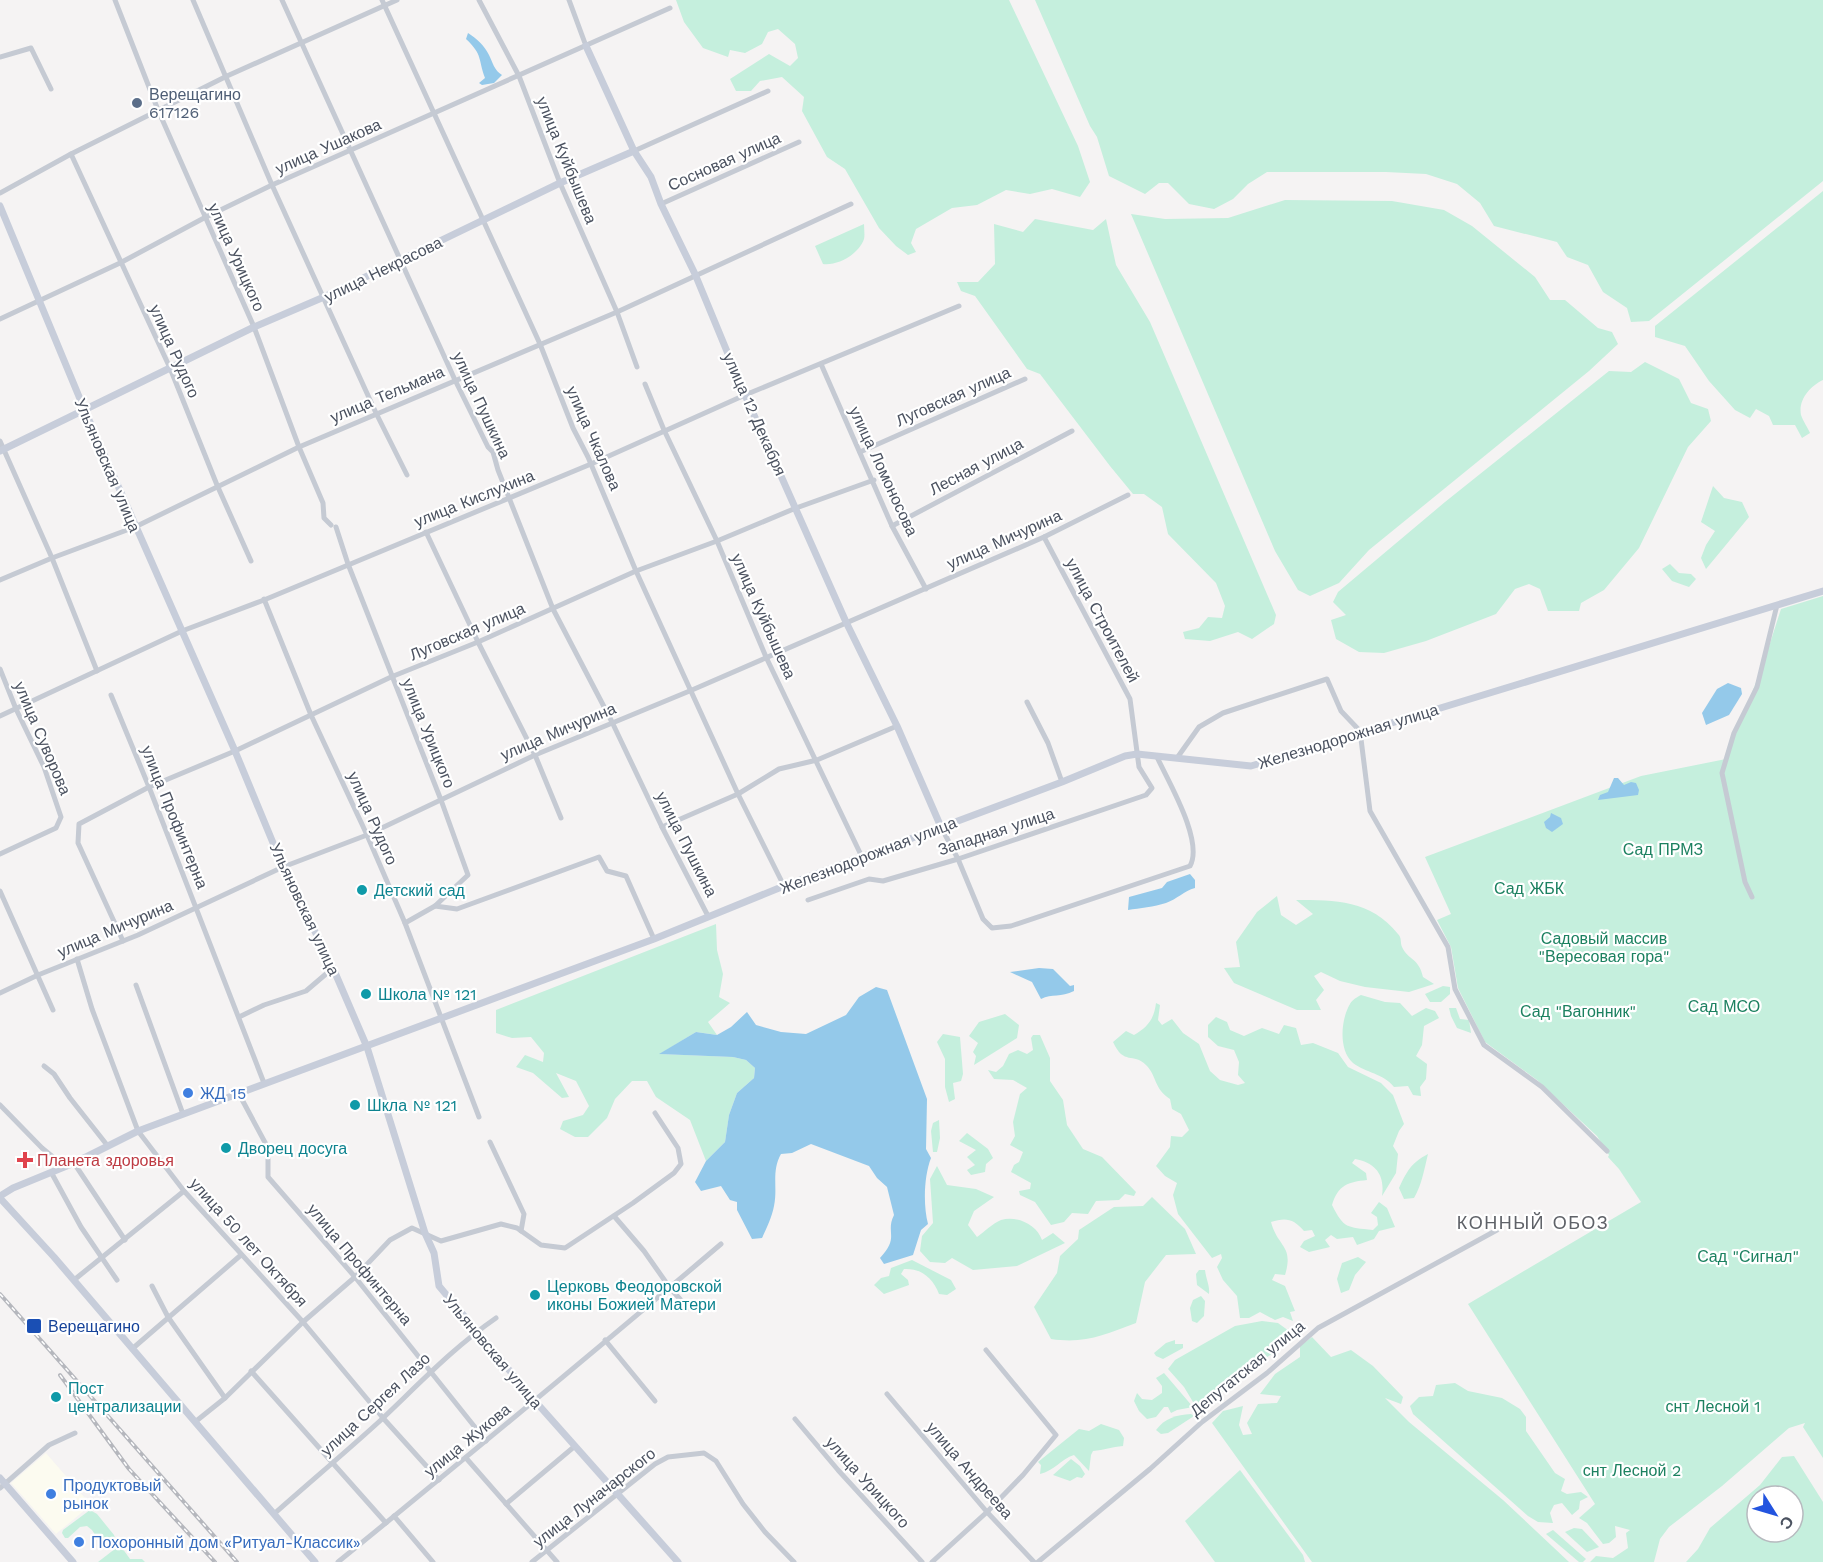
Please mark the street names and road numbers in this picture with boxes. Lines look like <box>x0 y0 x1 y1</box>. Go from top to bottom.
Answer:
street label: улица Куйбышева <box>532 94 601 227</box>
street label: улица Ушакова <box>272 115 384 178</box>
street label: Сосновая улица <box>665 128 784 195</box>
street label: улица Урицкого <box>204 200 269 314</box>
street label: улица Некрасова <box>321 233 445 306</box>
street label: улица Рудого <box>145 302 204 401</box>
street label: улица Пушкина <box>449 349 515 462</box>
street label: улица 12 Декабря <box>719 350 790 479</box>
street label: улица Тельмана <box>327 362 447 427</box>
street label: Луговская улица <box>893 363 1014 430</box>
street label: улица Чкалова <box>562 383 625 493</box>
street label: Ульяновская улица <box>71 395 144 535</box>
street label: улица Ломоносова <box>845 403 922 539</box>
street label: Лесная улица <box>926 434 1026 499</box>
street label: улица Кислухина <box>411 466 537 531</box>
street label: улица Мичурина <box>944 506 1065 573</box>
street label: улица Куйбышева <box>727 551 800 682</box>
street label: улица Строителей <box>1062 555 1143 686</box>
street label: Луговская улица <box>407 599 528 664</box>
street label: улица Урицкого <box>398 676 459 791</box>
street label: улица Суворова <box>10 679 75 798</box>
street label: улица Мичурина <box>498 699 619 764</box>
street label: Железнодорожная улица <box>1255 700 1441 773</box>
street label: улица Профинтерна <box>137 743 212 891</box>
street label: улица Рудого <box>343 769 402 868</box>
street label: улица Пушкина <box>652 788 721 900</box>
street label: Западная улица <box>936 804 1057 859</box>
street label: Железнодорожная улица <box>777 813 959 898</box>
street label: Ульяновская улица <box>266 840 344 978</box>
street label: улица Мичурина <box>55 896 176 961</box>
street label: улица 50 лет Октября <box>186 1174 311 1311</box>
street label: улица Профинтерна <box>303 1200 416 1329</box>
street label: Ульяновская улица <box>439 1290 546 1413</box>
street label: Депутатская улица <box>1186 1316 1308 1420</box>
street label: улица Сергея Лазо <box>317 1349 434 1460</box>
street label: улица Жукова <box>420 1400 514 1481</box>
street label: улица Андреева <box>922 1418 1017 1523</box>
street label: улица Урицкого <box>822 1433 914 1532</box>
street label: улица Луначарского <box>529 1444 659 1551</box>

